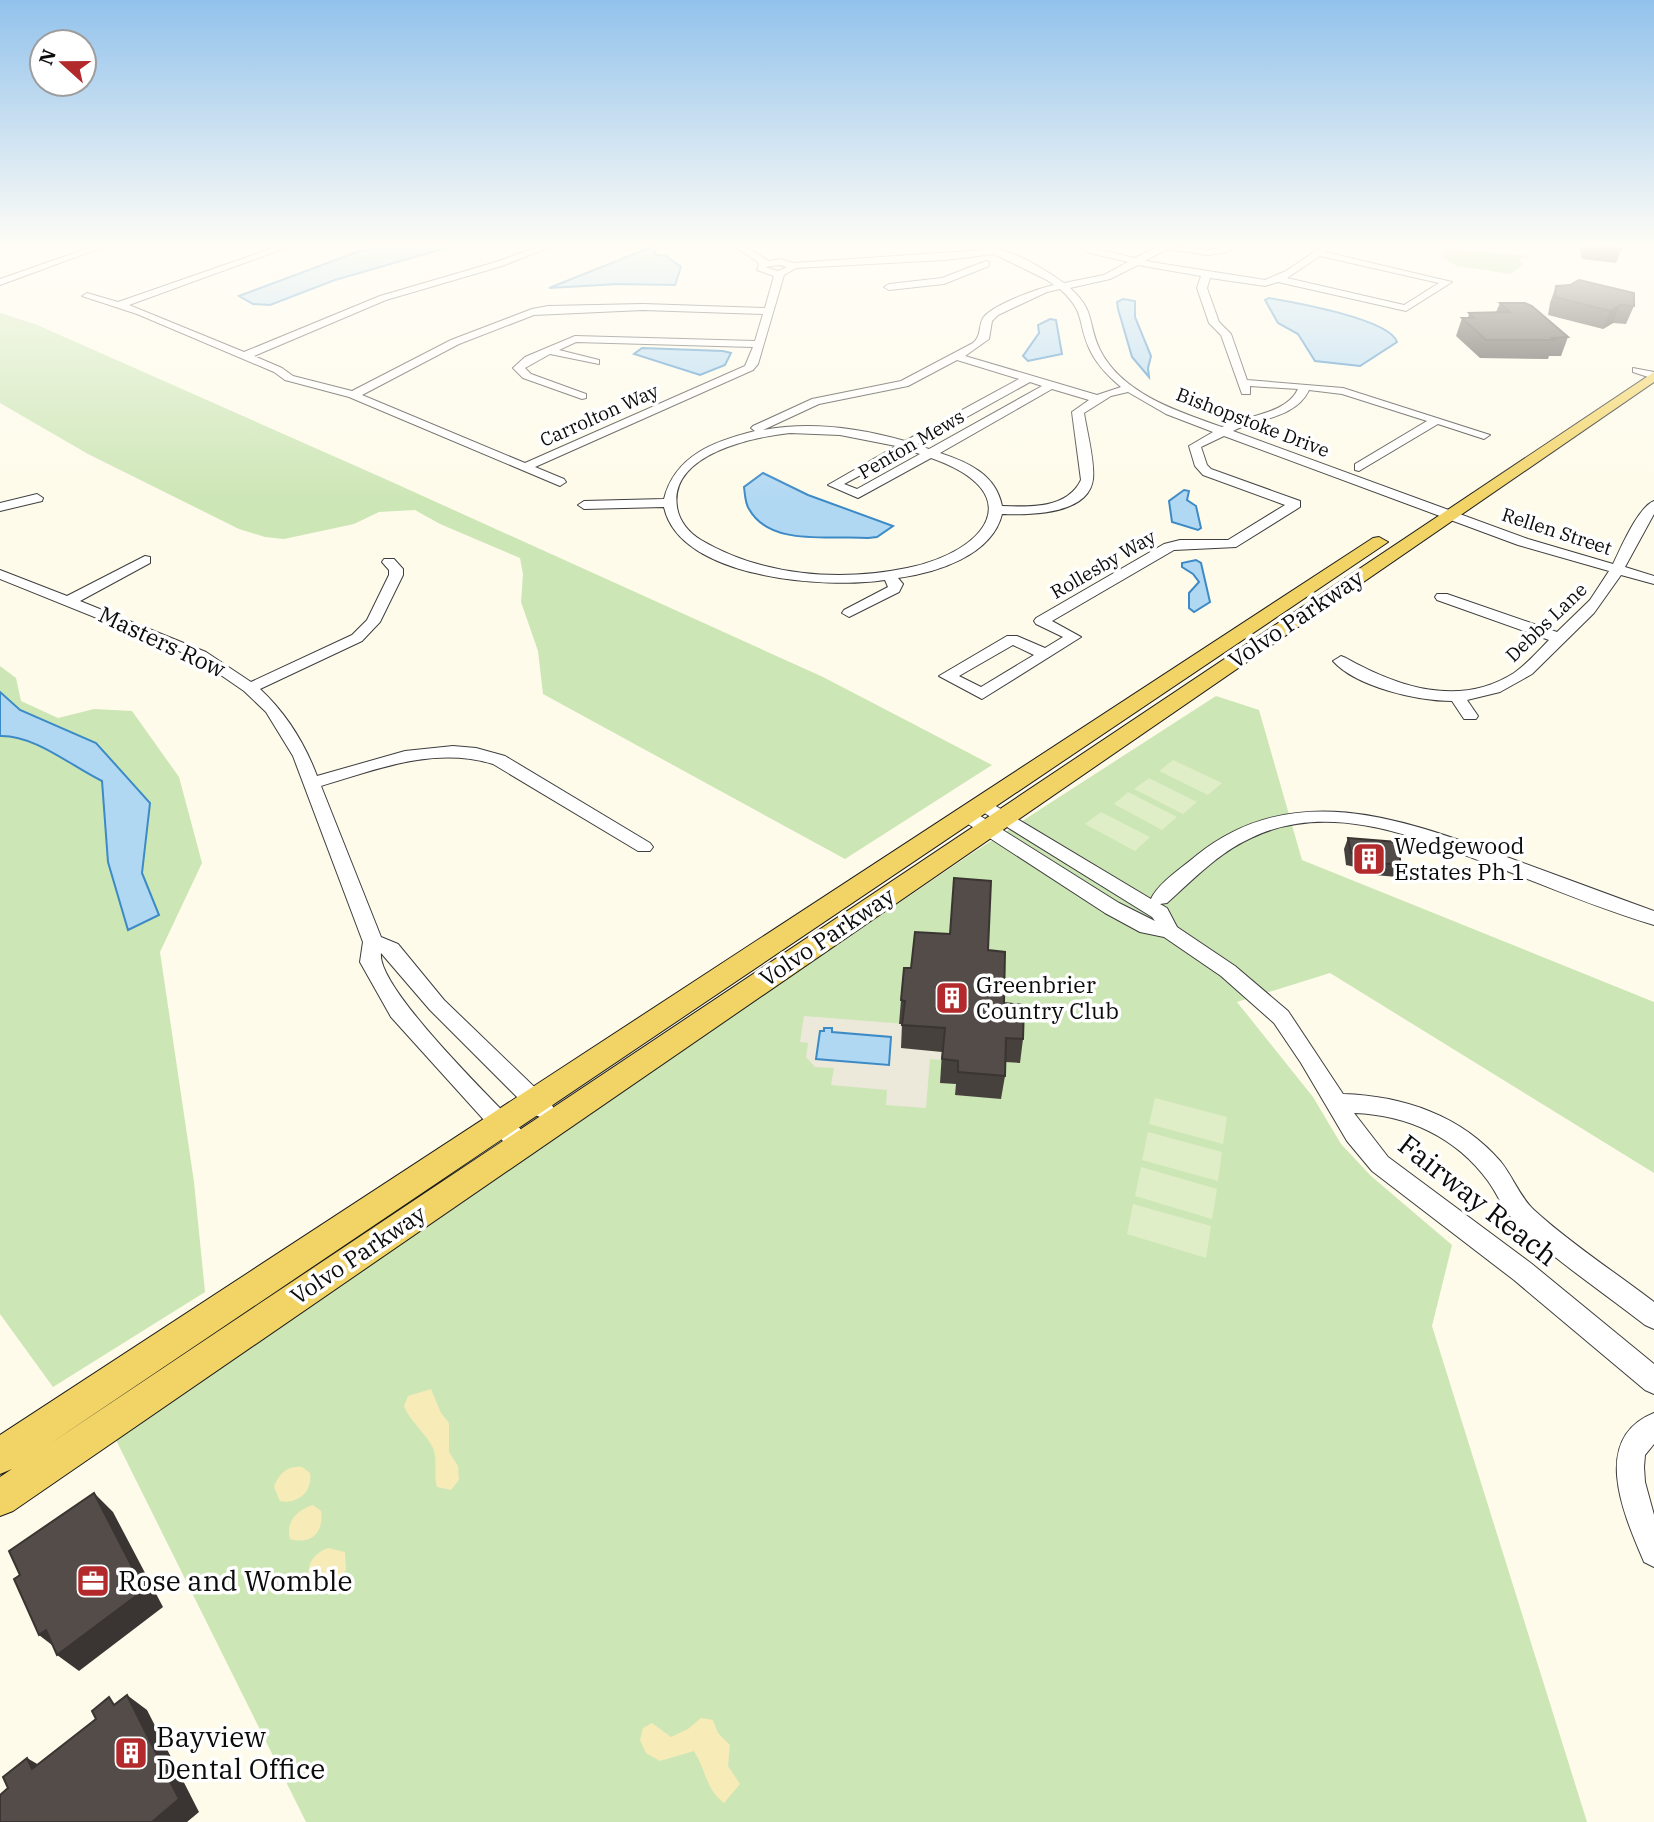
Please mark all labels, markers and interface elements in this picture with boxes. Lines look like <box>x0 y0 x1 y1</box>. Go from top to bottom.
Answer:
north arrow <box>28 28 98 98</box>
text: N <box>33 46 61 68</box>
street label: Carrolton Way <box>536 378 663 452</box>
street label: Bishopstoke Drive <box>1173 382 1333 462</box>
street label: Penton Mews <box>854 404 968 484</box>
street label: Rellen Street <box>1499 502 1615 560</box>
street label: Rollesby Way <box>1046 524 1161 604</box>
street label: Volvo Parkway <box>1222 562 1369 674</box>
street label: Debbs Lane <box>1500 577 1592 667</box>
street label: Masters Row <box>94 599 231 684</box>
place label: Wedgewood Estates Ph 1 <box>1394 830 1525 886</box>
building icon: Wedgewood Estates Ph 1 <box>1350 840 1388 878</box>
street label: Volvo Parkway <box>753 880 900 992</box>
place label: Greenbrier Country Club <box>976 969 1119 1025</box>
building icon: Greenbrier Country Club <box>933 979 971 1017</box>
street label: Fairway Reach <box>1391 1126 1566 1273</box>
street label: Volvo Parkway <box>284 1198 431 1310</box>
office icon: Rose and Womble <box>74 1562 112 1600</box>
place label: Rose and Womble <box>118 1562 353 1599</box>
place label: Bayview Dental Office <box>156 1718 325 1787</box>
building icon: Bayview Dental Office <box>112 1734 150 1772</box>

